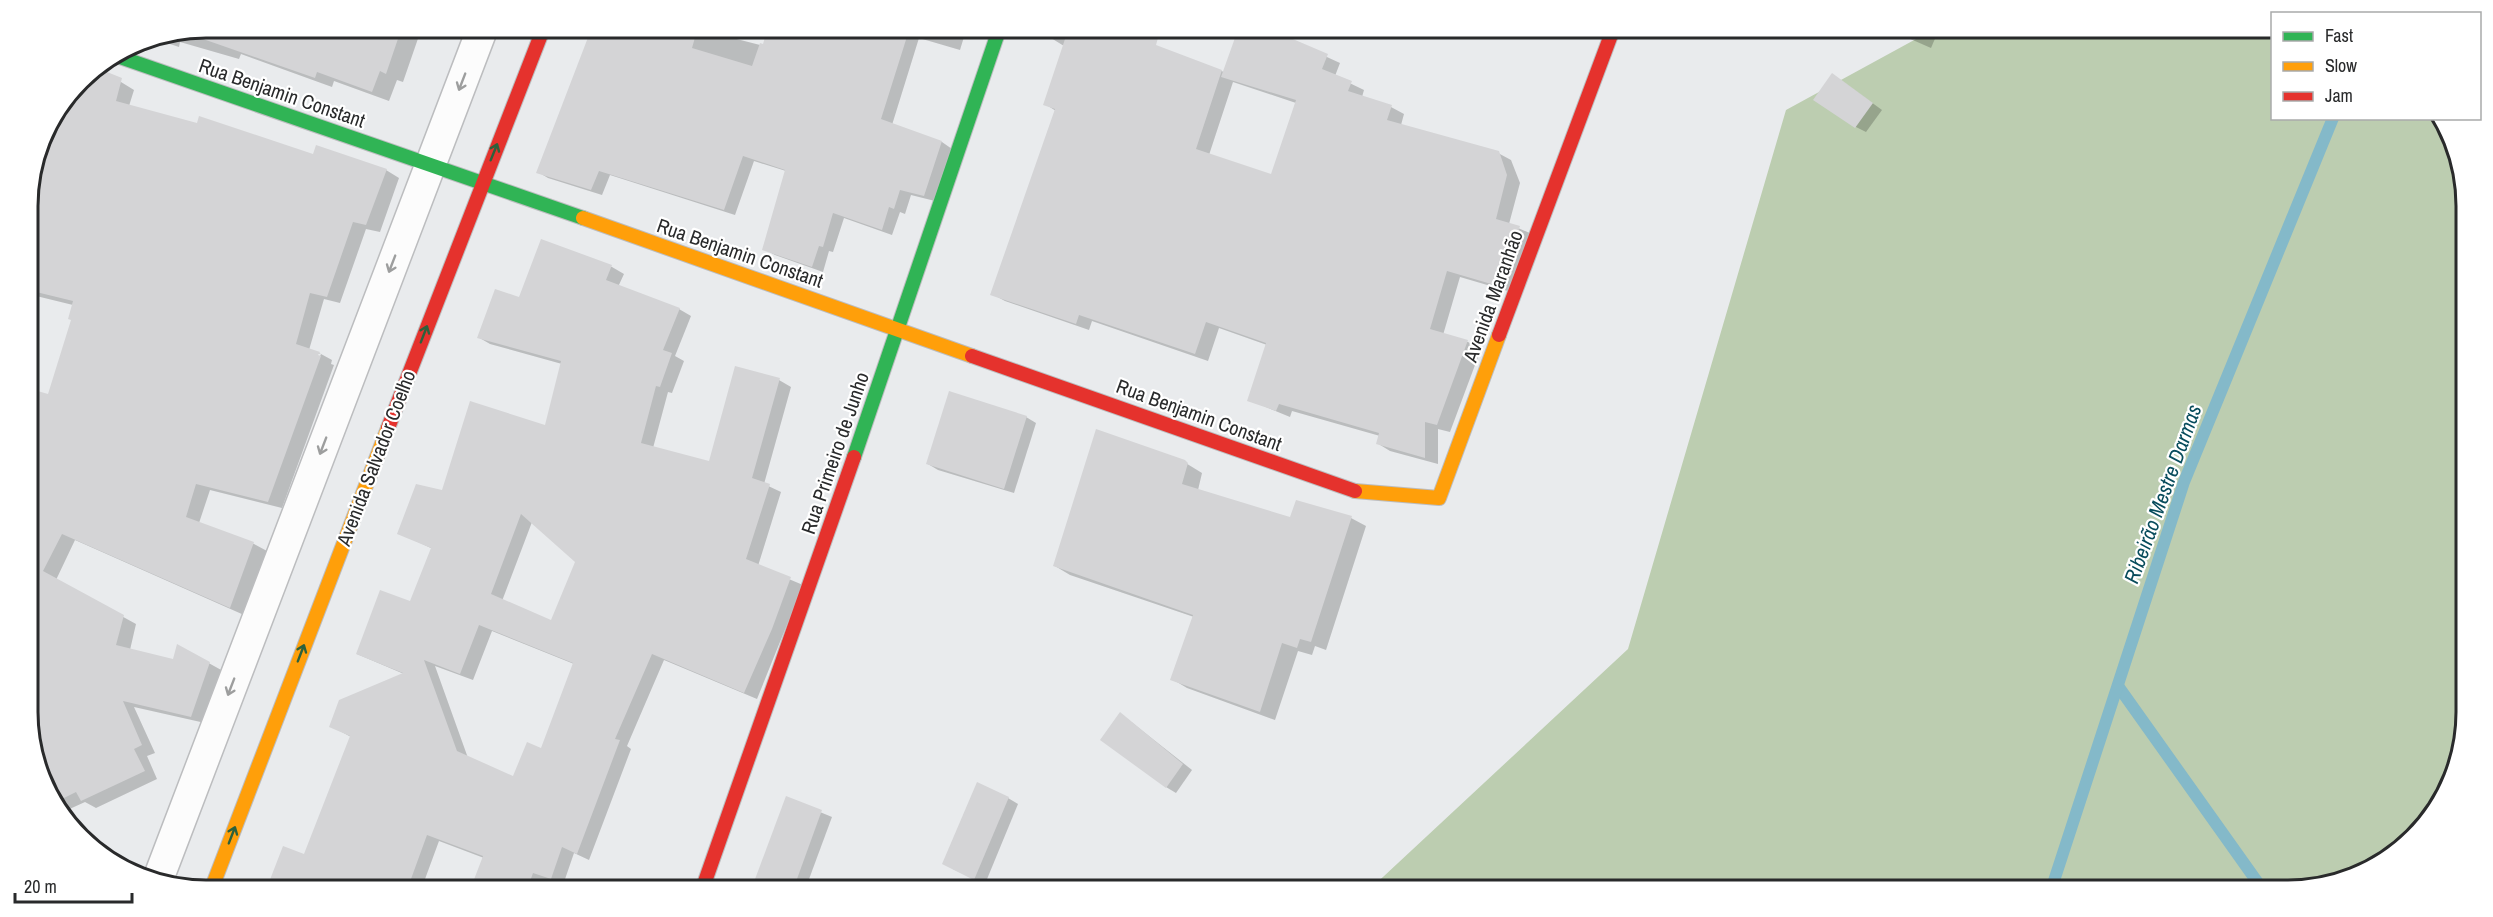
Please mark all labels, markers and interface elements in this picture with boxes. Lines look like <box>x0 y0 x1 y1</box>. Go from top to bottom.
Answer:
legend <box>2271 12 2481 120</box>
text: Fast <box>2325 23 2353 48</box>
street label: Rua Benjamin Constant <box>195 51 369 134</box>
text: Slow <box>2325 53 2357 78</box>
one-way arrow <box>455 72 466 90</box>
text: Jam <box>2325 83 2353 108</box>
one-way arrow <box>489 143 500 162</box>
street label: Rua Benjamin Constant <box>653 211 827 294</box>
street label: Avenida Maranhão <box>1456 226 1529 366</box>
one-way arrow <box>386 254 397 273</box>
one-way arrow <box>419 325 430 344</box>
street label: Avenida Salvador Coelho <box>329 366 421 550</box>
street label: Rua Primeiro de Junho <box>794 368 875 537</box>
street label: Rua Benjamin Constant <box>1113 372 1286 457</box>
water label: Ribeirão Mestre Darmas <box>2117 400 2209 587</box>
one-way arrow <box>316 436 327 455</box>
one-way arrow <box>297 644 308 663</box>
one-way arrow <box>225 677 236 696</box>
one-way arrow <box>227 827 238 845</box>
scale bar <box>15 866 132 904</box>
text: 20 m <box>24 874 57 899</box>

